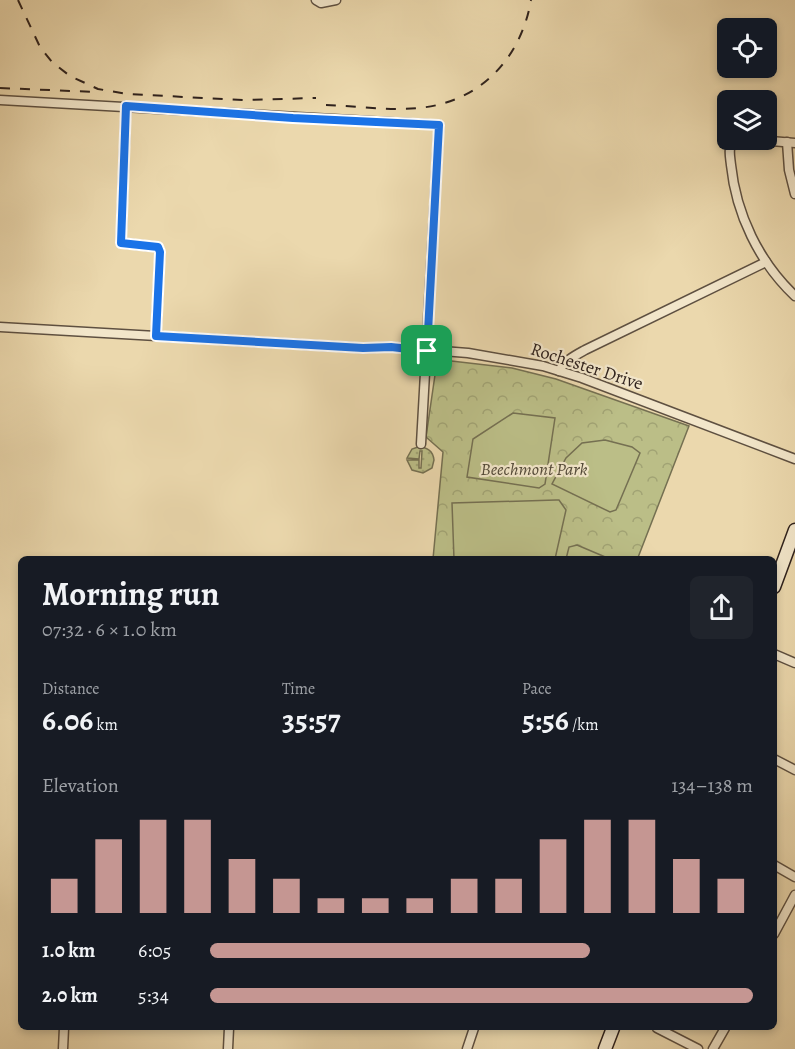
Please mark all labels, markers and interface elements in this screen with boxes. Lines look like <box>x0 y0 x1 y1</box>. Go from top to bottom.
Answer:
map controls <box>717 18 777 150</box>
button: locate <box>717 18 777 78</box>
button: layers <box>717 90 777 150</box>
pin <box>401 325 452 376</box>
icon: arrive <box>410 334 443 367</box>
street label: Rochester Drive <box>528 337 646 395</box>
park label: Beechmont Park <box>481 457 587 481</box>
text: Morning run <box>42 571 219 616</box>
button: share <box>690 576 753 639</box>
text: 07:32 · 6 × 1.0 km <box>42 616 177 643</box>
text: Distance <box>42 678 99 700</box>
text: Time <box>282 678 315 700</box>
text: Pace <box>522 678 552 700</box>
text: 6.06 <box>42 700 93 740</box>
text: 35:57 <box>282 700 340 740</box>
text: 5:56 <box>522 700 569 740</box>
text: km <box>93 714 118 736</box>
text: /km <box>569 714 598 736</box>
text: Elevation <box>42 772 119 799</box>
text: 134–138 m <box>671 772 753 799</box>
text: 1.0 km <box>42 937 95 964</box>
text: 6:05 <box>138 937 171 964</box>
text: 2.0 km <box>42 982 98 1009</box>
text: 5:34 <box>138 982 169 1009</box>

